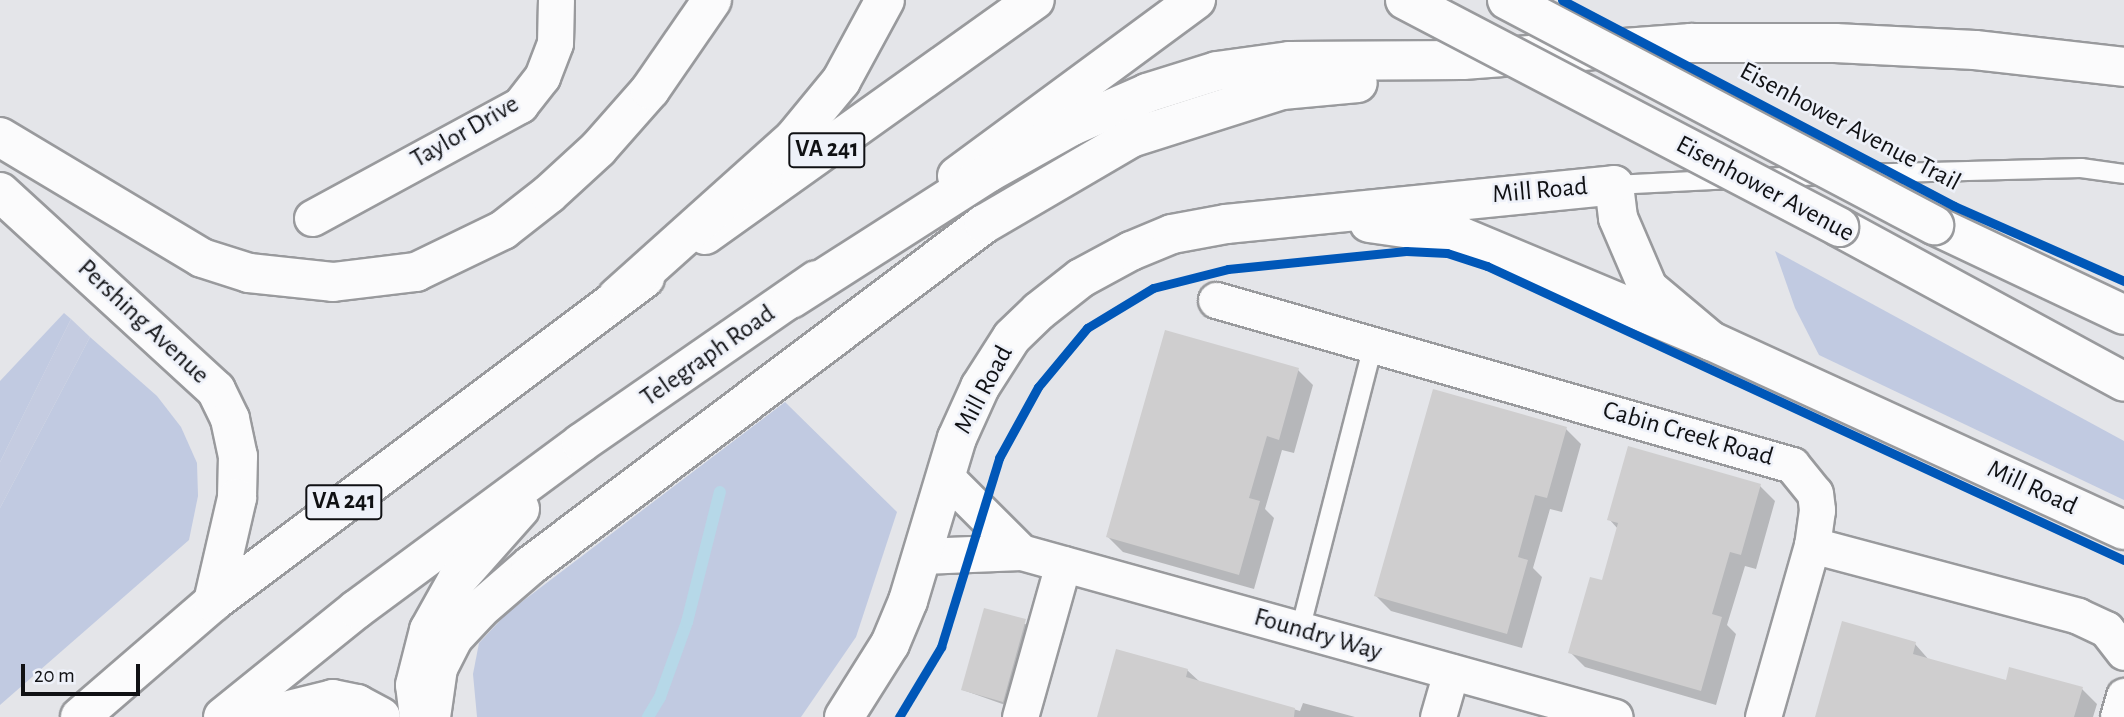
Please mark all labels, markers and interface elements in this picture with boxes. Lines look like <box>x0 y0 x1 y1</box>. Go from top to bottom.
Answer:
street label: Eisenhower Avenue Trail <box>1734 56 1966 198</box>
street label: Taylor Drive <box>405 89 525 175</box>
street label: Eisenhower Avenue <box>1671 129 1859 249</box>
road number: VA 241 <box>787 130 867 170</box>
street label: Mill Road <box>1491 171 1589 211</box>
street label: Pershing Avenue <box>71 253 215 391</box>
street label: Telegraph Road <box>635 298 781 414</box>
street label: Mill Road <box>948 340 1020 440</box>
street label: Cabin Creek Road <box>1599 395 1777 473</box>
street label: Mill Road <box>1982 454 2082 522</box>
road number: VA 241 <box>304 481 384 522</box>
street label: Foundry Way <box>1250 602 1386 668</box>
scale bar <box>24 650 144 694</box>
text: 20 m <box>34 665 75 686</box>

